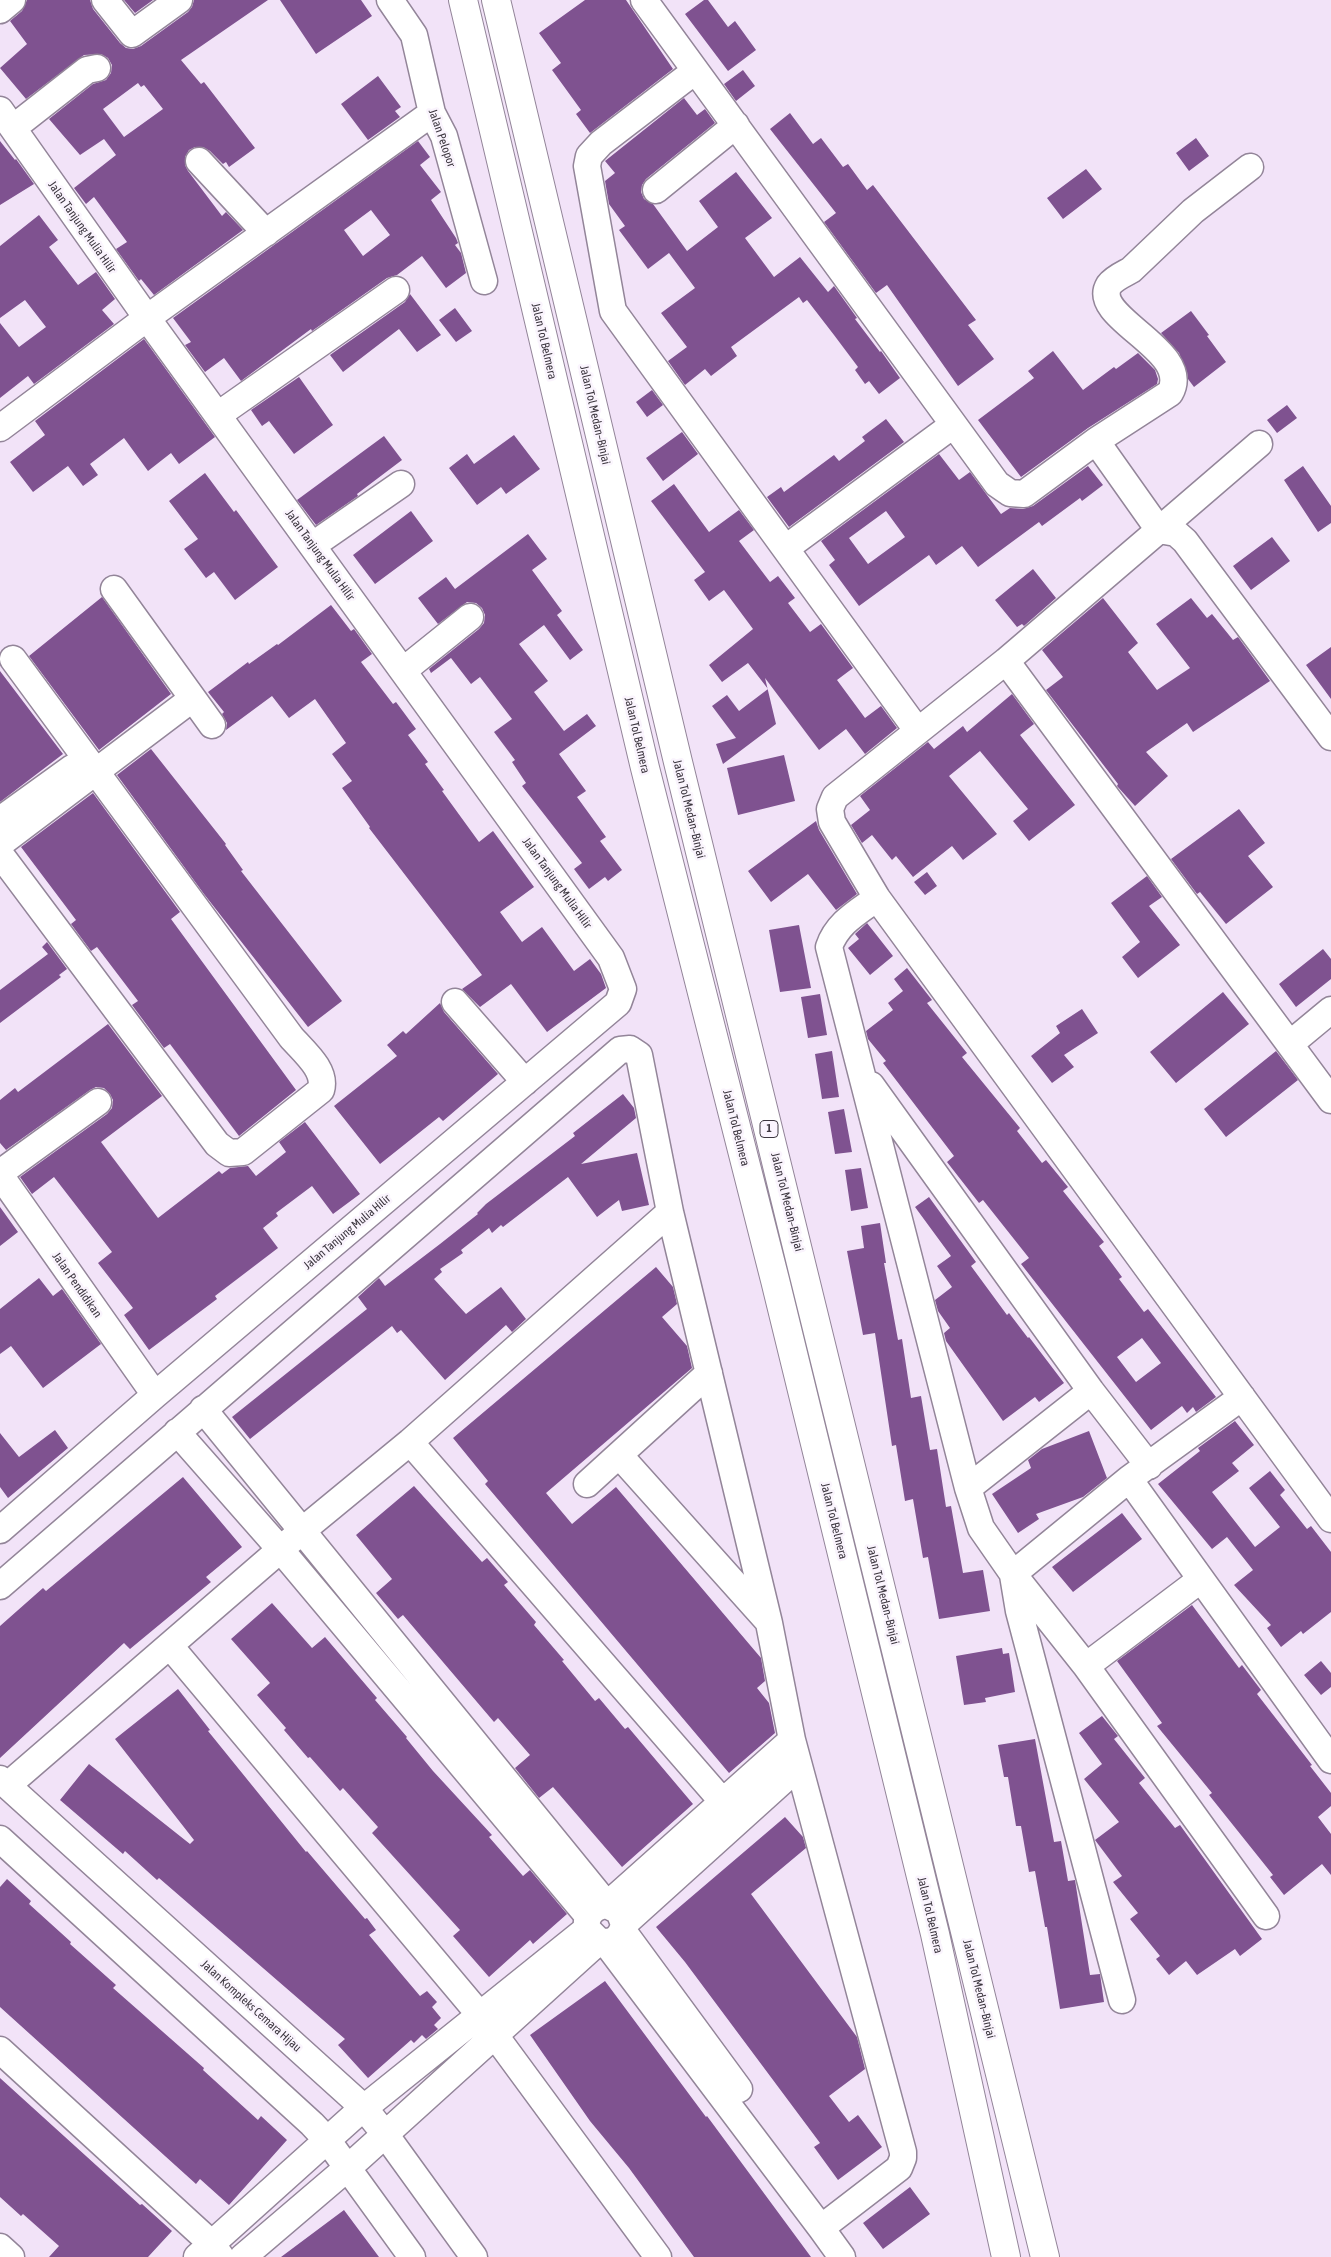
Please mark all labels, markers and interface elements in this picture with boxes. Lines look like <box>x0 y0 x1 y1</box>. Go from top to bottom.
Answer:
street label: Jalan Pelopor <box>425 107 459 169</box>
street label: Jalan Tanjung Mulia Hilir <box>45 178 119 276</box>
street label: Jalan Tol Belmera <box>528 301 560 381</box>
street label: Jalan Tol Medan–Binjai <box>577 364 613 466</box>
street label: Jalan Tanjung Mulia Hilir <box>282 507 358 603</box>
street label: Jalan Tol Belmera <box>621 695 653 775</box>
street label: Jalan Tol Medan–Binjai <box>670 758 708 860</box>
street label: Jalan Tanjung Mulia Hilir <box>519 835 595 931</box>
street label: Jalan Tol Belmera <box>720 1088 752 1168</box>
road number: 1 <box>760 1120 778 1138</box>
street label: Jalan Tol Medan–Binjai <box>768 1151 806 1253</box>
street label: Jalan Tanjung Mulia Hilir <box>301 1191 393 1273</box>
street label: Jalan Pendidikan <box>49 1250 105 1320</box>
street label: Jalan Tol Belmera <box>818 1481 850 1561</box>
street label: Jalan Tol Medan–Binjai <box>864 1544 902 1646</box>
street label: Jalan Tol Belmera <box>914 1875 946 1955</box>
street label: Jalan Tol Medan–Binjai <box>960 1938 998 2040</box>
street label: Jalan Kompleks Cemara Hijau <box>198 1957 304 2055</box>

